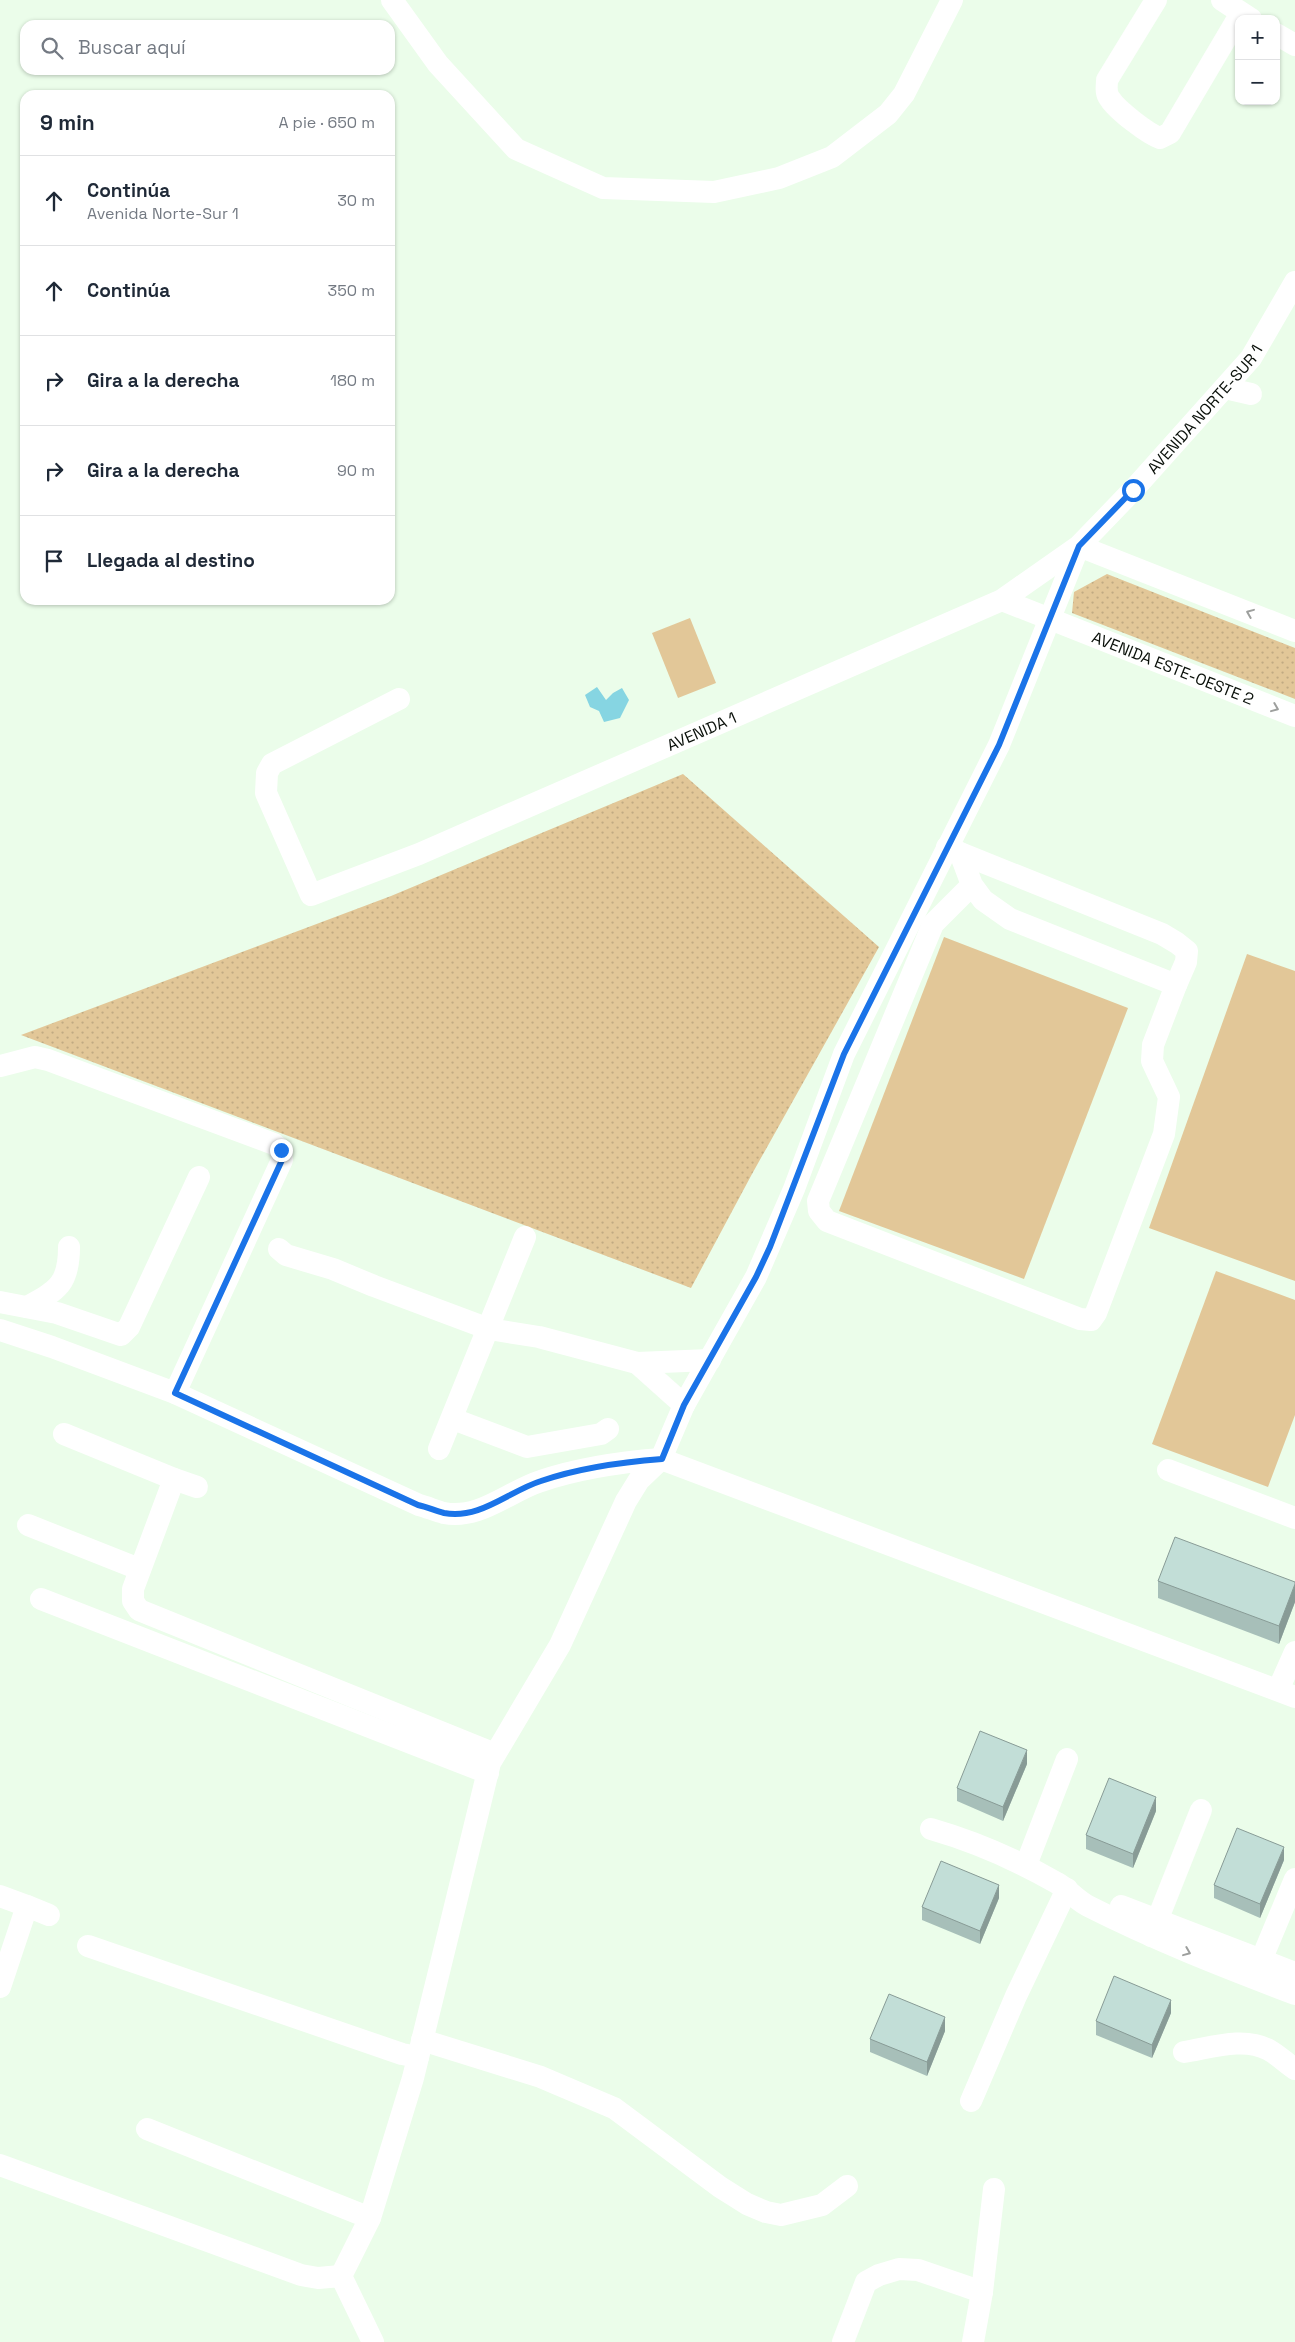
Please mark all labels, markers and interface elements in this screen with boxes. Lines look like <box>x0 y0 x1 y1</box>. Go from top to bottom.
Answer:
map controls <box>1235 15 1280 105</box>
button: + <box>1235 15 1280 60</box>
search box <box>20 20 395 75</box>
icon: search <box>38 34 66 62</box>
text: Buscar aquí <box>78 35 186 60</box>
button: − <box>1235 60 1280 105</box>
text: 9 min <box>40 109 95 136</box>
text: A pie · 650 m <box>279 112 375 133</box>
text: Continúa <box>87 178 170 203</box>
icon: ahead <box>40 187 68 215</box>
text: 30 m <box>337 190 375 211</box>
text: Avenida Norte-Sur 1 <box>87 203 239 224</box>
icon: ahead <box>40 277 68 305</box>
text: Continúa <box>87 278 170 303</box>
text: 350 m <box>328 280 375 301</box>
street label: AVENIDA NORTE-SUR 1 <box>1143 341 1267 478</box>
icon: right <box>40 367 68 395</box>
text: Gira a la derecha <box>87 368 239 393</box>
text: 180 m <box>330 370 375 391</box>
icon: right <box>40 457 68 485</box>
text: Gira a la derecha <box>87 458 239 483</box>
text: 90 m <box>337 460 375 481</box>
route start <box>1122 479 1145 502</box>
icon: arrive <box>40 547 68 575</box>
text: Llegada al destino <box>87 548 255 573</box>
one-way arrow <box>1246 609 1255 619</box>
street label: AVENIDA ESTE-OESTE 2 <box>1089 627 1257 710</box>
one-way arrow <box>1270 701 1279 712</box>
street label: AVENIDA 1 <box>664 707 740 756</box>
route end <box>270 1139 293 1162</box>
one-way arrow <box>1182 1946 1191 1956</box>

